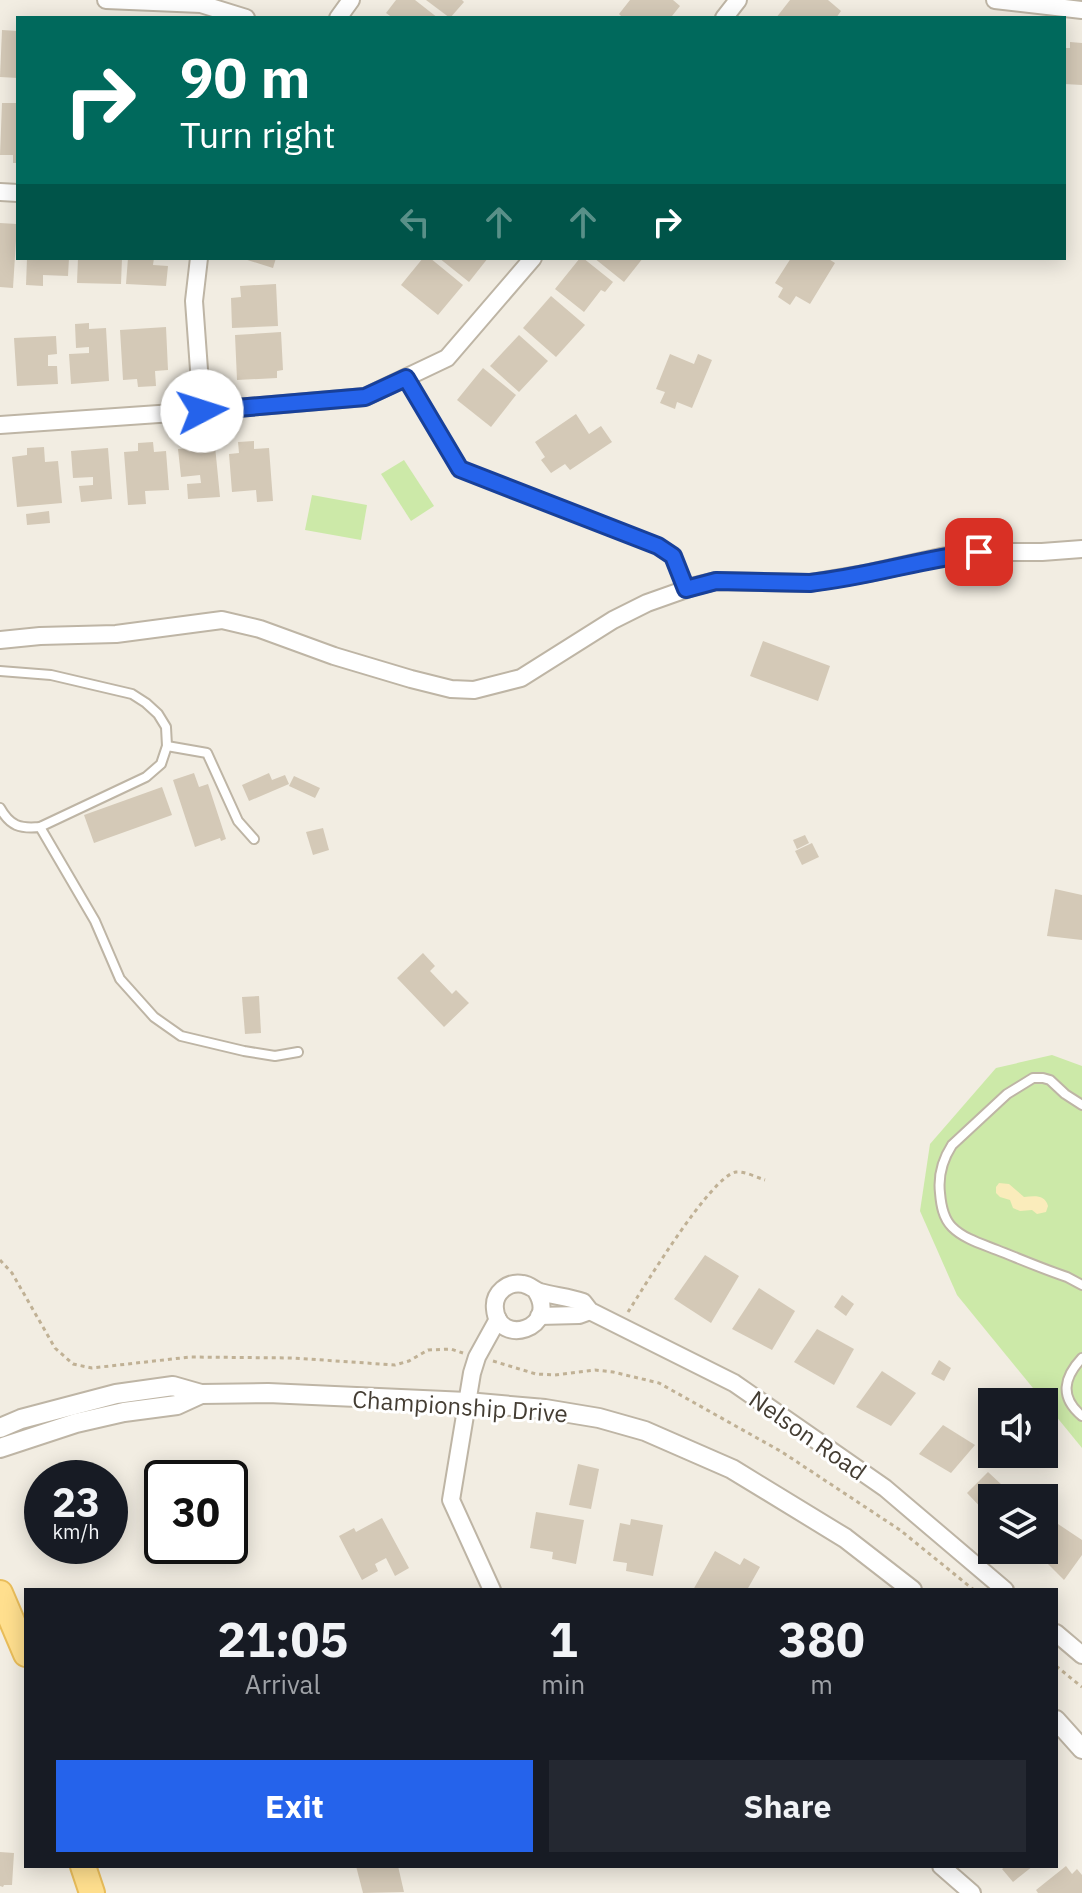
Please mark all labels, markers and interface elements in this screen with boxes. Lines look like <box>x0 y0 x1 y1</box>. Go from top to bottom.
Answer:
text: 90 m <box>180 41 310 113</box>
icon: right <box>48 48 152 152</box>
text: Turn right <box>180 111 336 158</box>
icon: left <box>393 200 437 244</box>
icon: ahead <box>477 200 521 244</box>
icon: ahead <box>561 200 605 244</box>
icon: right <box>645 200 689 244</box>
position arrow <box>160 369 244 453</box>
pin <box>945 518 1013 586</box>
icon: arrive <box>957 530 1001 574</box>
street label: Championship Drive <box>351 1383 569 1429</box>
street label: Nelson Road <box>743 1383 873 1487</box>
map controls <box>978 1388 1058 1564</box>
button: sound <box>978 1388 1058 1468</box>
speed limit sign: 30 <box>144 1460 248 1564</box>
text: 23 <box>52 1476 100 1528</box>
button: layers <box>978 1484 1058 1564</box>
text: km/h <box>52 1518 100 1545</box>
text: 21:05 <box>217 1608 348 1670</box>
text: 1 <box>549 1608 578 1670</box>
text: 380 <box>778 1608 865 1670</box>
text: Arrival <box>245 1667 321 1701</box>
text: min <box>541 1667 585 1701</box>
text: m <box>810 1667 833 1701</box>
button: Exit <box>56 1760 533 1852</box>
button: Share <box>549 1760 1026 1852</box>

